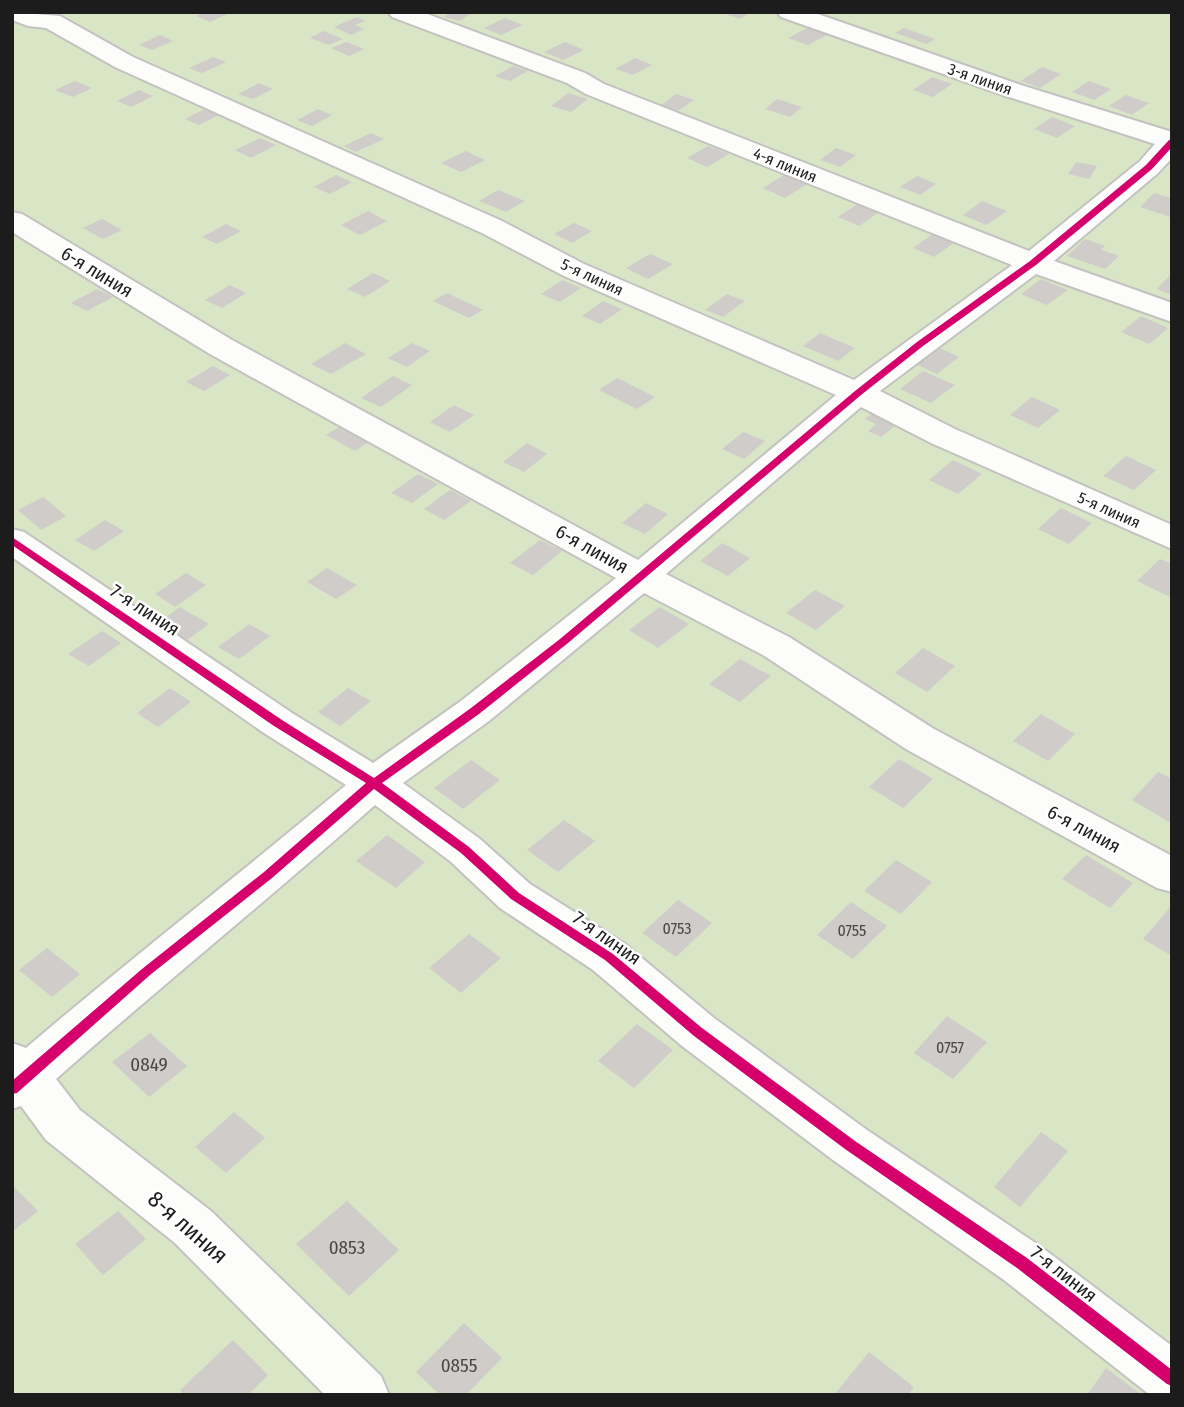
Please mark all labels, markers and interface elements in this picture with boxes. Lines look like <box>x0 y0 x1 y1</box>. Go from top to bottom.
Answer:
street label: 3-я линия <box>945 59 1015 99</box>
street label: 4-я линия <box>750 144 820 186</box>
street label: 6-я линия <box>57 242 137 302</box>
street label: 5-я линия <box>558 254 626 300</box>
street label: 5-я линия <box>1075 488 1143 532</box>
street label: 6-я линия <box>552 520 632 578</box>
street label: 7-я линия <box>106 579 184 641</box>
street label: 6-я линия <box>1043 800 1125 858</box>
street label: 7-я линия <box>568 906 646 970</box>
house number: 0753 <box>663 919 691 938</box>
house number: 0755 <box>838 921 866 940</box>
house number: 0757 <box>936 1038 964 1057</box>
house number: 0849 <box>130 1053 168 1076</box>
street label: 8-я линия <box>142 1185 234 1269</box>
house number: 0853 <box>329 1236 365 1259</box>
street label: 7-я линия <box>1026 1241 1102 1307</box>
house number: 0855 <box>441 1354 477 1377</box>

